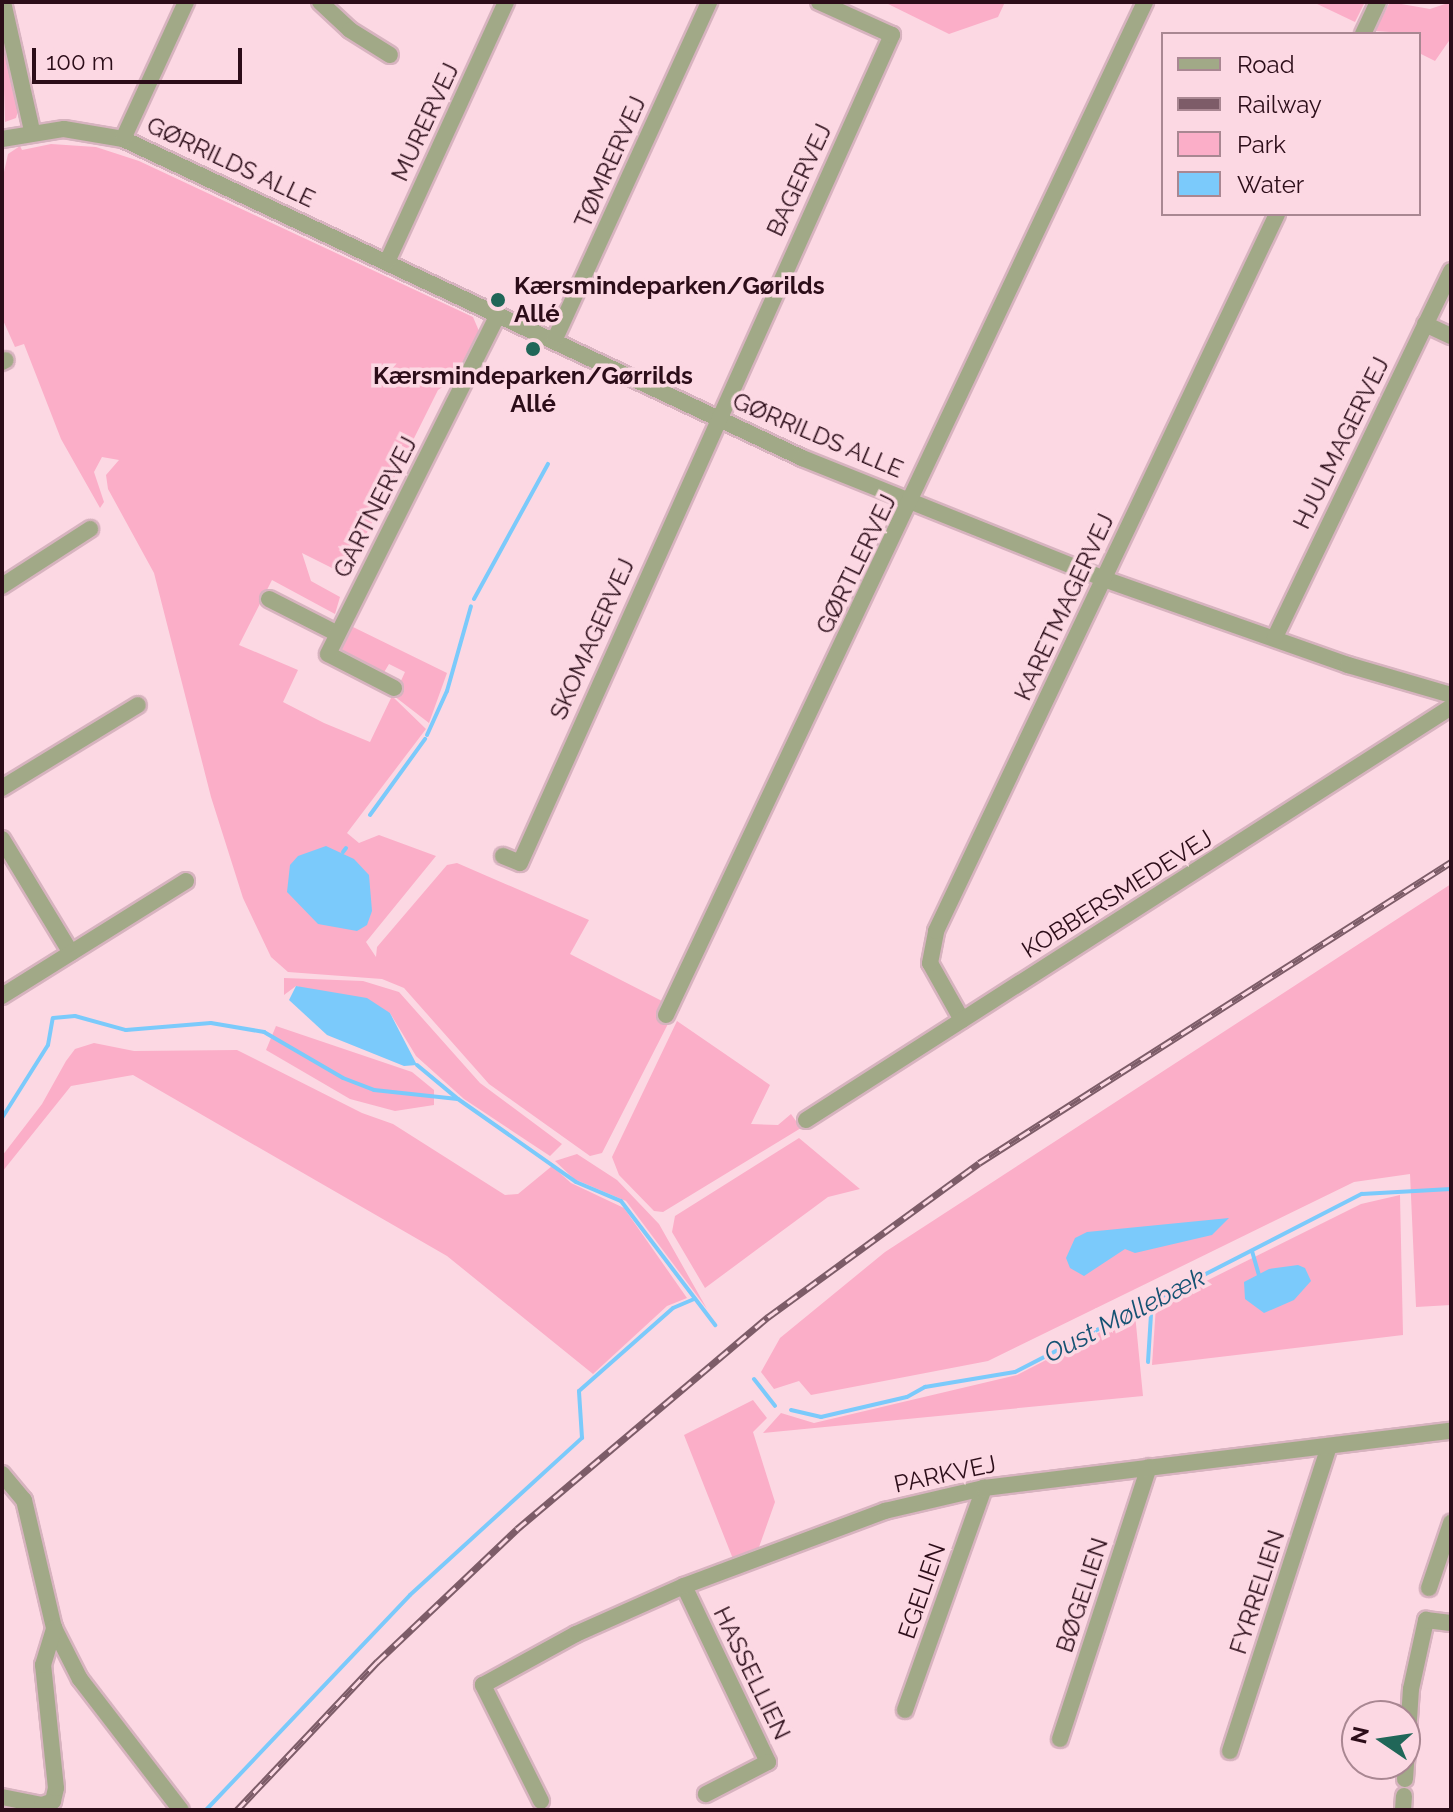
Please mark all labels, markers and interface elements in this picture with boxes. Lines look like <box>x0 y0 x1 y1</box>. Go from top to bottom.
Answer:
scale bar <box>36 32 246 82</box>
legend <box>1161 32 1421 216</box>
text: 100 m <box>46 47 114 76</box>
text: Road <box>1237 50 1295 79</box>
street label: MURERVEJ <box>385 58 465 186</box>
text: Railway <box>1237 90 1322 119</box>
street label: TØMRERVEJ <box>568 92 652 232</box>
street label: GØRRILDS ALLE <box>142 110 320 214</box>
street label: BAGERVEJ <box>760 119 838 241</box>
text: Park <box>1237 130 1286 159</box>
text: Water <box>1237 170 1304 199</box>
place label: Kærsmindeparken/Gørilds Allé <box>514 272 825 328</box>
marker: Kærsmindeparken/Gørilds Allé <box>489 291 507 309</box>
marker: Kærsmindeparken/Gørrilds Allé <box>524 340 542 358</box>
street label: HJULMAGERVEJ <box>1287 352 1395 534</box>
place label: Kærsmindeparken/Gørrilds Allé <box>373 362 693 418</box>
street label: GØRRILDS ALLE <box>728 386 908 484</box>
street label: GARTNERVEJ <box>327 432 423 582</box>
street label: GØRTLERVEJ <box>810 490 902 638</box>
street label: KARETMAGERVEJ <box>1008 509 1120 705</box>
street label: SKOMAGERVEJ <box>544 554 640 724</box>
street label: KOBBERSMEDEVEJ <box>1016 824 1218 964</box>
water label: Oust Møllebæk <box>1039 1262 1211 1370</box>
street label: PARKVEJ <box>891 1449 999 1499</box>
street label: FYRRELIEN <box>1223 1526 1291 1658</box>
street label: BØGELIEN <box>1050 1534 1114 1656</box>
street label: EGELIEN <box>892 1539 952 1643</box>
street label: HASSELLIEN <box>707 1602 797 1744</box>
north arrow <box>1341 1700 1421 1780</box>
text: N <box>1345 1724 1374 1746</box>

